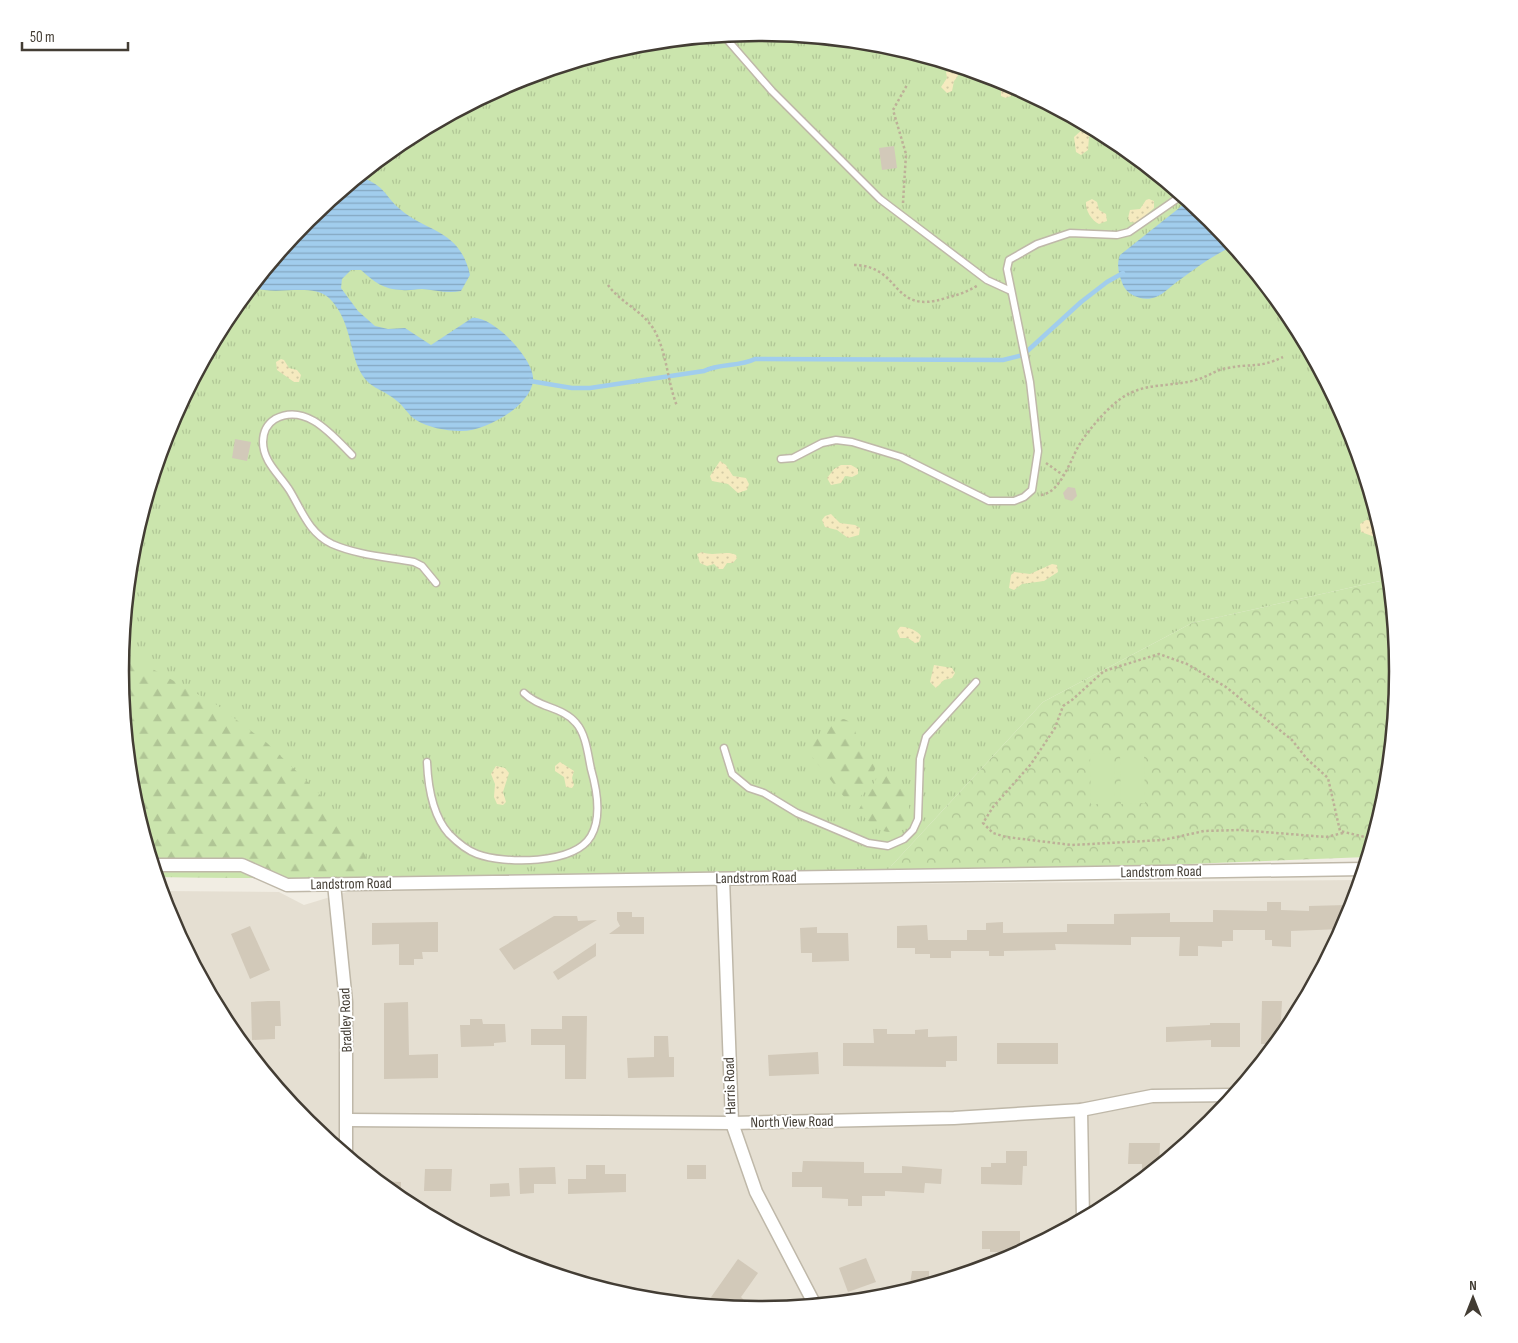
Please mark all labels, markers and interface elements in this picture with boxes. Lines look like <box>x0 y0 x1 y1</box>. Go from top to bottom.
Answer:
scale bar <box>22 20 129 52</box>
text: 50 m <box>30 28 55 47</box>
street label: Landstrom Road <box>1120 862 1202 882</box>
street label: Landstrom Road <box>715 868 797 888</box>
street label: Landstrom Road <box>310 874 392 894</box>
street label: Bradley Road <box>335 987 357 1053</box>
street label: Harris Road <box>720 1057 740 1115</box>
street label: North View Road <box>750 1112 834 1132</box>
north arrow <box>1448 1273 1498 1323</box>
text: N <box>1469 1277 1477 1294</box>

